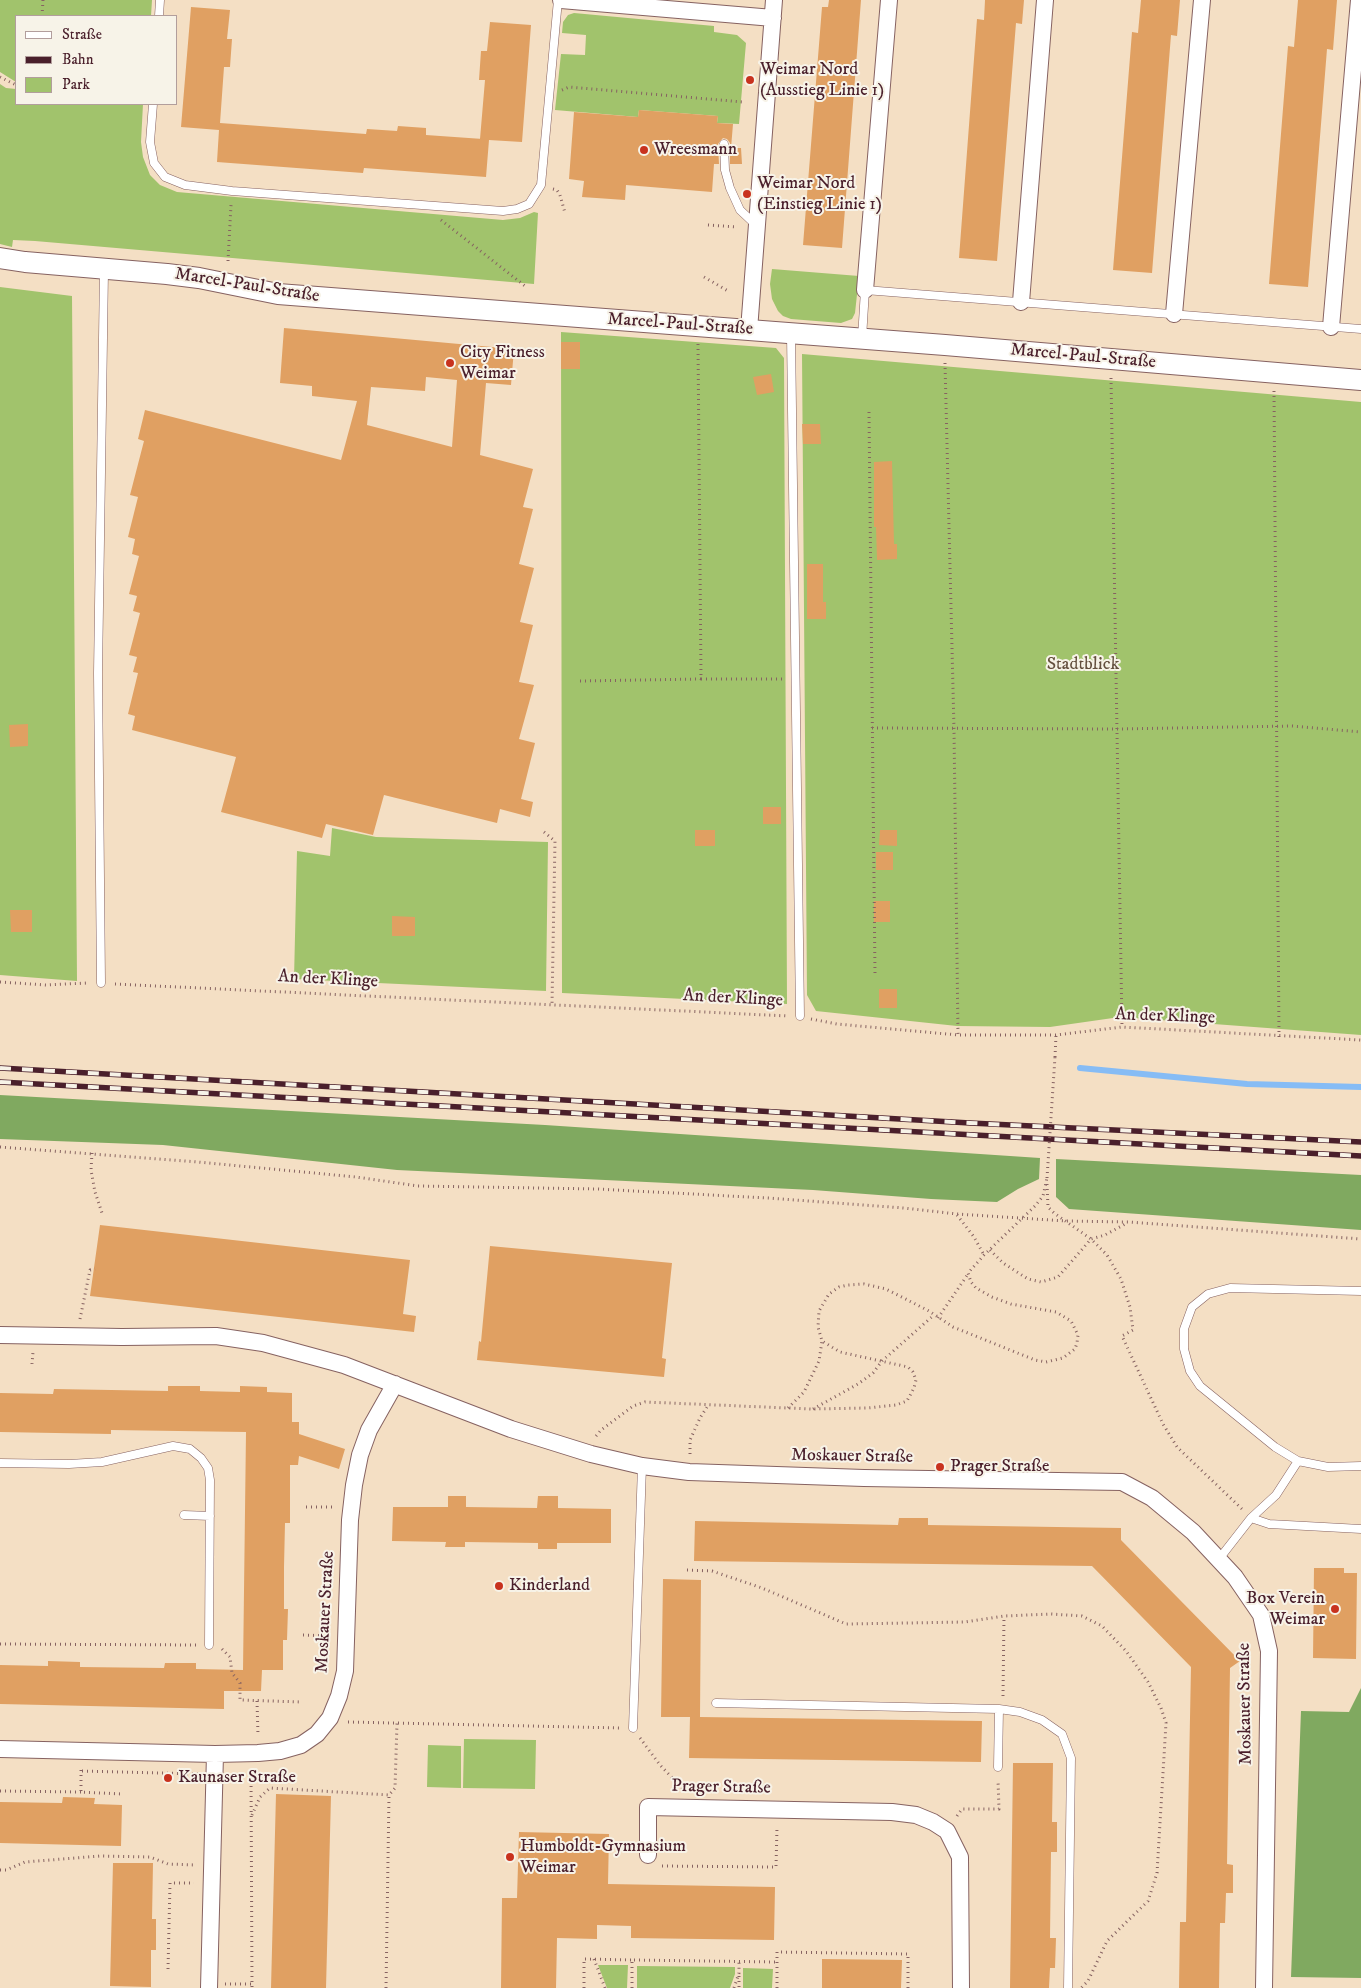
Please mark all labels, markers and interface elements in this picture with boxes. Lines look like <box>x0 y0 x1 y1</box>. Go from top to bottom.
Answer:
legend <box>15 15 178 105</box>
text: Straße <box>62 25 102 44</box>
text: Bahn <box>62 50 94 69</box>
place label: Weimar Nord (Ausstieg Linie 1) <box>760 59 884 102</box>
marker: Weimar Nord (Ausstieg Linie 1) <box>744 74 756 86</box>
text: Park <box>62 75 90 94</box>
place label: Wreesmann <box>654 139 737 161</box>
marker: Wreesmann <box>638 144 650 156</box>
place label: Weimar Nord (Einstieg Linie 1) <box>757 173 882 215</box>
marker: Weimar Nord (Einstieg Linie 1) <box>741 188 753 200</box>
street label: Marcel-Paul-Straße <box>173 264 321 308</box>
street label: Marcel-Paul-Straße <box>606 309 754 341</box>
street label: Marcel-Paul-Straße <box>1009 340 1157 374</box>
place label: City Fitness Weimar <box>460 342 545 384</box>
marker: City Fitness Weimar <box>444 357 456 369</box>
park label: Stadtblick <box>1047 654 1119 676</box>
street label: An der Klinge <box>277 967 379 993</box>
street label: An der Klinge <box>682 986 784 1012</box>
street label: An der Klinge <box>1115 1004 1215 1030</box>
street label: Moskauer Straße <box>791 1445 913 1469</box>
place label: Prager Straße <box>950 1456 1049 1478</box>
marker: Prager Straße <box>934 1461 946 1473</box>
street label: Moskauer Straße <box>312 1550 340 1674</box>
place label: Kinderland <box>509 1575 590 1597</box>
marker: Kinderland <box>493 1580 505 1592</box>
place label: Box Verein Weimar <box>1246 1588 1325 1630</box>
marker: Box Verein Weimar <box>1329 1603 1341 1615</box>
street label: Moskauer Straße <box>1234 1643 1258 1765</box>
place label: Kaunaser Straße <box>178 1767 296 1789</box>
marker: Kaunaser Straße <box>162 1772 174 1784</box>
street label: Prager Straße <box>671 1776 771 1800</box>
place label: Humboldt-Gymnasium Weimar <box>520 1836 686 1878</box>
marker: Humboldt-Gymnasium Weimar <box>504 1851 516 1863</box>

